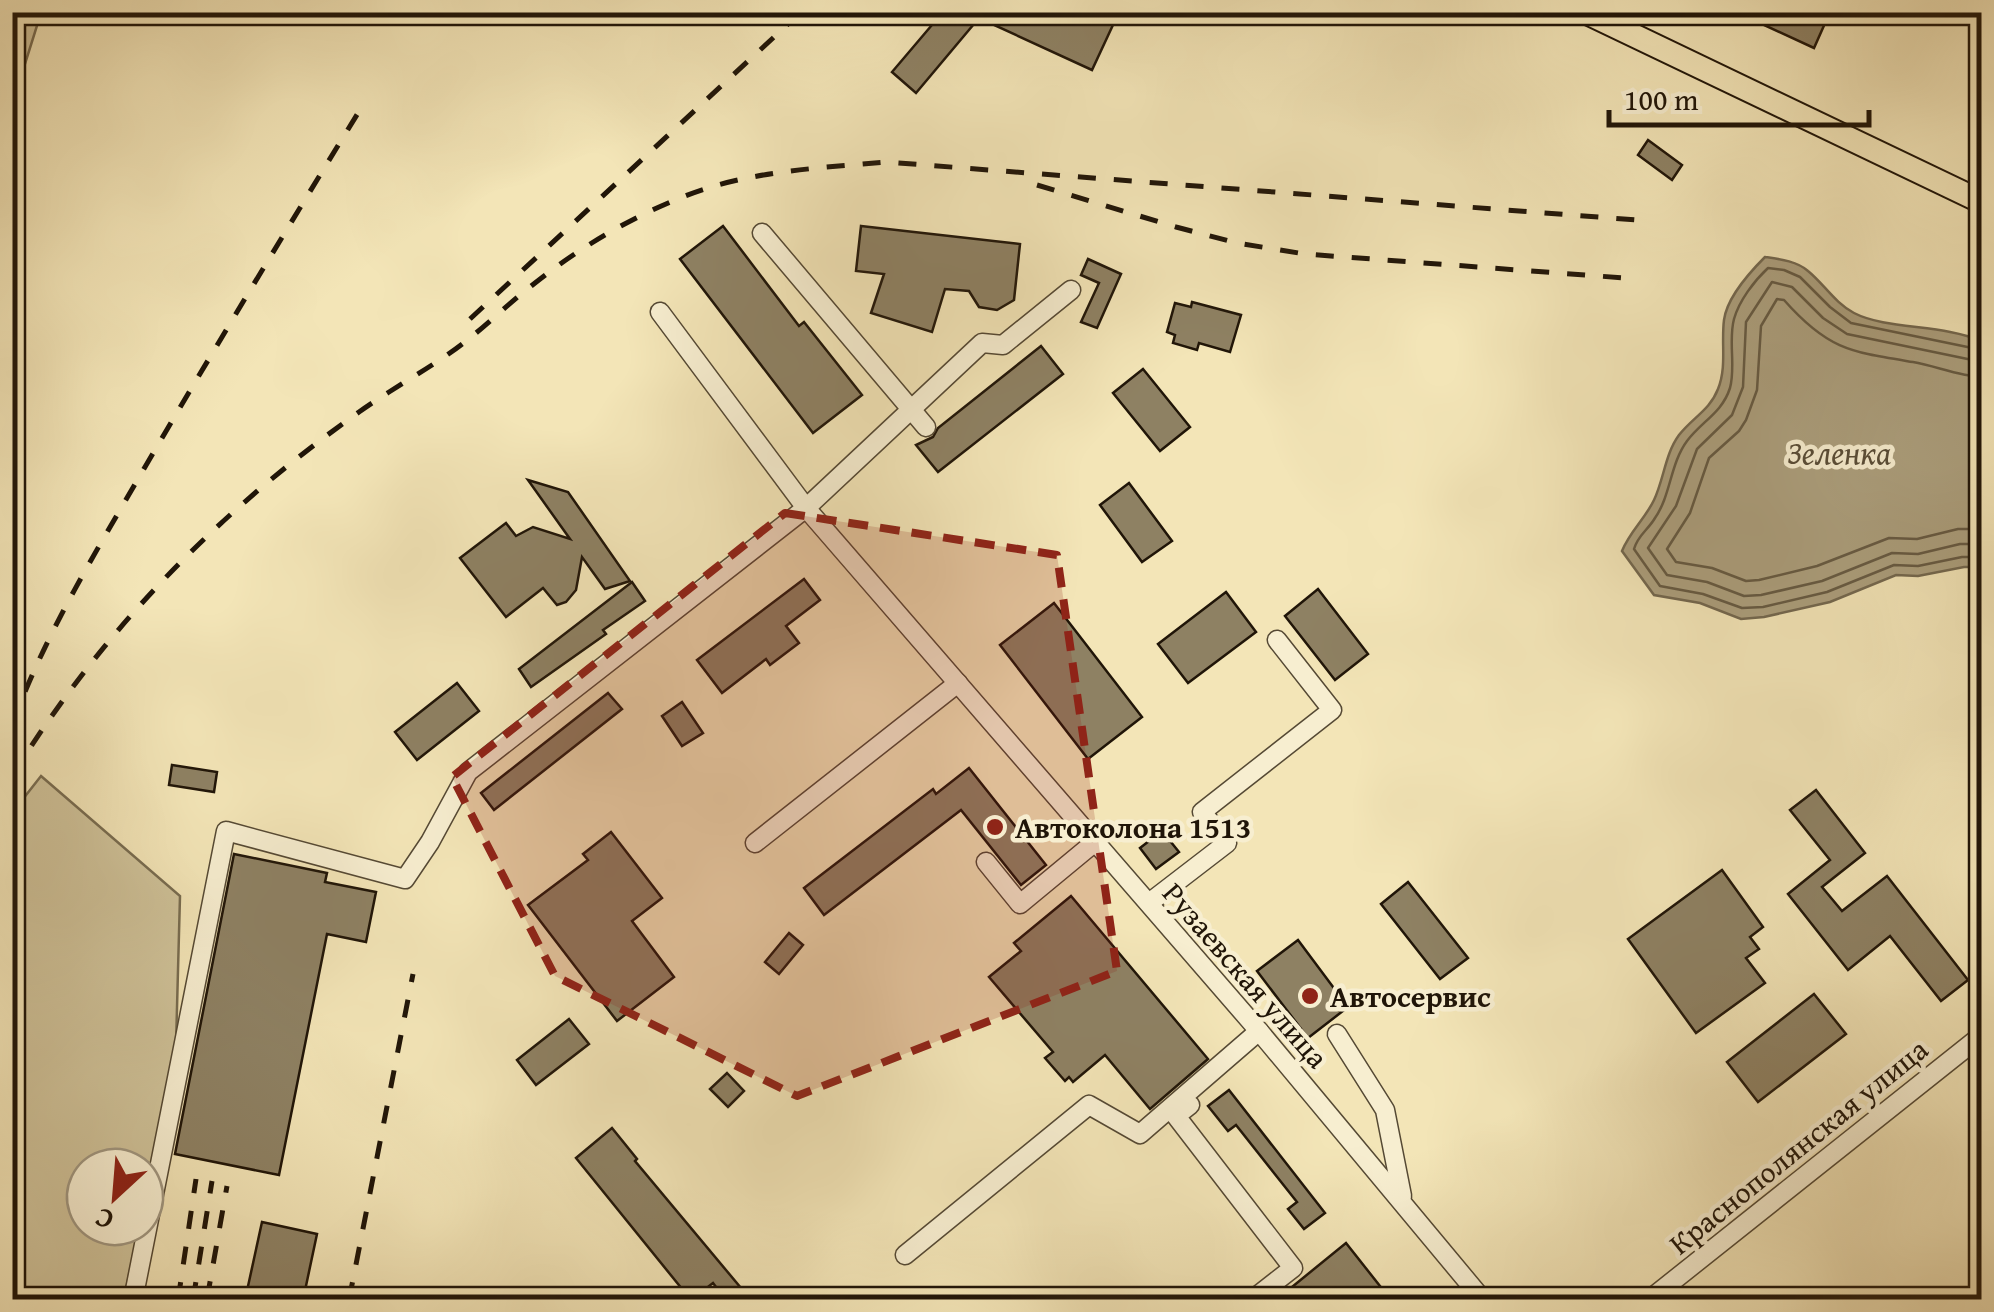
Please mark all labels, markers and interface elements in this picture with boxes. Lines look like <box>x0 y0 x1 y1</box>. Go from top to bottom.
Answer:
scale bar <box>1609 65 1869 127</box>
text: 100 m <box>1624 77 1699 121</box>
water label: Зеленка <box>1787 429 1891 476</box>
place label: Автоколона 1513 <box>1015 805 1251 849</box>
marker: Автоколона 1513 <box>984 816 1006 838</box>
street label: Рузаевская улица <box>1153 872 1340 1078</box>
place label: Автосервис <box>1330 974 1491 1018</box>
marker: Автосервис <box>1299 985 1321 1007</box>
street label: Краснополянская улица <box>1659 1027 1938 1265</box>
north arrow <box>65 1147 165 1247</box>
text: С <box>88 1198 120 1242</box>

